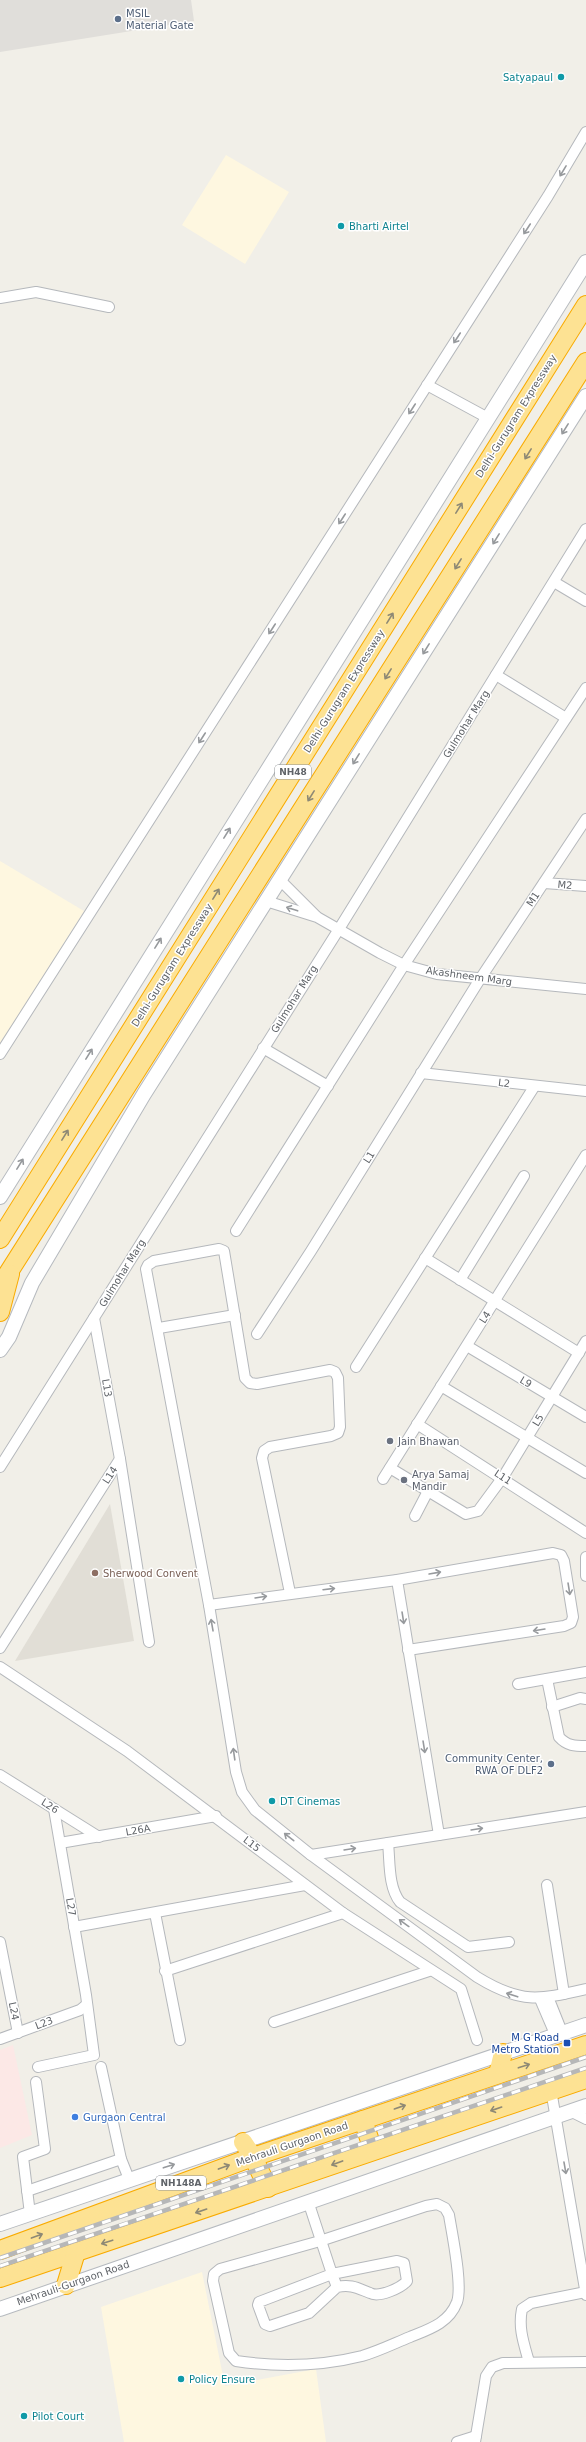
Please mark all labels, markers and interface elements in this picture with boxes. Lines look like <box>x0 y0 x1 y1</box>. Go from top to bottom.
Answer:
place label: MSIL Material Gate <box>126 8 194 31</box>
marker: MSIL Material Gate <box>113 14 123 24</box>
place label: Satyapaul <box>503 72 553 83</box>
marker: Satyapaul <box>556 72 566 82</box>
one-way arrow <box>559 165 567 176</box>
marker: Bharti Airtel <box>336 221 346 231</box>
place label: Bharti Airtel <box>349 221 409 232</box>
one-way arrow <box>523 223 531 234</box>
one-way arrow <box>453 332 461 343</box>
street label: Delhi-Gurugram Expressway <box>473 352 559 480</box>
one-way arrow <box>407 403 415 415</box>
one-way arrow <box>561 423 569 434</box>
one-way arrow <box>523 448 531 460</box>
one-way arrow <box>455 502 463 514</box>
one-way arrow <box>337 513 345 525</box>
one-way arrow <box>491 533 499 545</box>
one-way arrow <box>454 558 462 569</box>
one-way arrow <box>386 612 394 624</box>
one-way arrow <box>267 623 276 634</box>
street label: Delhi-Gurugram Expressway <box>301 627 387 755</box>
one-way arrow <box>422 643 430 654</box>
one-way arrow <box>384 668 392 680</box>
street label: Gulmohar Marg <box>441 688 491 760</box>
one-way arrow <box>197 732 205 744</box>
one-way arrow <box>352 753 360 765</box>
road number: NH48 <box>275 765 311 779</box>
one-way arrow <box>307 790 315 801</box>
one-way arrow <box>223 828 231 839</box>
street label: M2 <box>557 879 573 891</box>
one-way arrow <box>213 888 221 900</box>
street label: M1 <box>524 890 542 908</box>
street label: Delhi-Gurugram Expressway <box>129 901 215 1029</box>
one-way arrow <box>286 905 299 912</box>
one-way arrow <box>154 937 162 949</box>
street label: Gulmohar Marg <box>269 963 319 1035</box>
street label: Akashneem Marg <box>425 965 513 987</box>
one-way arrow <box>85 1048 93 1060</box>
street label: L2 <box>497 1077 511 1089</box>
one-way arrow <box>62 1129 70 1141</box>
street label: L1 <box>361 1149 377 1165</box>
one-way arrow <box>17 1158 25 1170</box>
street label: Gulmohar Marg <box>97 1237 147 1309</box>
street label: L4 <box>477 1309 493 1325</box>
street label: L9 <box>518 1374 534 1390</box>
street label: L13 <box>100 1378 114 1398</box>
street label: L5 <box>530 1412 546 1428</box>
marker: Jain Bhawan <box>385 1436 395 1446</box>
place label: Jain Bhawan <box>397 1436 459 1447</box>
street label: L14 <box>100 1464 120 1486</box>
street label: L11 <box>492 1467 514 1487</box>
place label: Arya Samaj Mandir <box>412 1469 469 1492</box>
marker: Arya Samaj Mandir <box>399 1475 409 1485</box>
marker: Sherwood Convent <box>90 1568 100 1578</box>
place label: Sherwood Convent <box>103 1568 198 1579</box>
one-way arrow <box>428 1569 441 1577</box>
one-way arrow <box>565 1582 573 1595</box>
one-way arrow <box>322 1585 335 1593</box>
one-way arrow <box>254 1593 267 1601</box>
one-way arrow <box>399 1612 407 1625</box>
one-way arrow <box>208 1619 216 1632</box>
one-way arrow <box>533 1626 546 1634</box>
one-way arrow <box>420 1740 428 1753</box>
one-way arrow <box>230 1748 238 1761</box>
place label: Community Center, RWA OF DLF2 <box>445 1753 543 1776</box>
marker: Community Center, RWA OF DLF2 <box>546 1759 556 1769</box>
street label: L26 <box>39 1796 61 1816</box>
marker: DT Cinemas <box>267 1796 277 1806</box>
place label: DT Cinemas <box>280 1796 340 1807</box>
street label: L26A <box>125 1822 151 1838</box>
one-way arrow <box>470 1824 483 1832</box>
one-way arrow <box>283 1833 294 1841</box>
street label: L15 <box>241 1834 263 1854</box>
one-way arrow <box>343 1845 356 1853</box>
street label: L27 <box>64 1897 78 1917</box>
one-way arrow <box>399 1919 410 1927</box>
one-way arrow <box>506 1991 519 1998</box>
street label: L24 <box>7 2001 21 2021</box>
street label: L23 <box>33 2015 55 2031</box>
place label: M G Road Metro Station <box>492 2032 559 2055</box>
marker: M G Road Metro Station <box>562 2038 572 2048</box>
one-way arrow <box>517 2062 530 2069</box>
one-way arrow <box>394 2103 406 2111</box>
one-way arrow <box>490 2105 502 2113</box>
marker: Gurgaon Central <box>70 2112 80 2122</box>
place label: Gurgaon Central <box>83 2112 166 2123</box>
street label: Mehrauli Gurgaon Road <box>235 2120 349 2168</box>
one-way arrow <box>331 2160 343 2168</box>
one-way arrow <box>561 2161 569 2174</box>
one-way arrow <box>162 2162 175 2169</box>
one-way arrow <box>218 2163 230 2171</box>
road number: NH148A <box>156 2176 206 2190</box>
one-way arrow <box>195 2207 207 2215</box>
one-way arrow <box>30 2232 43 2239</box>
one-way arrow <box>101 2239 114 2246</box>
street label: Mehrauli-Gurgaon Road <box>15 2259 131 2307</box>
marker: Policy Ensure <box>176 2374 186 2384</box>
place label: Policy Ensure <box>189 2374 255 2385</box>
marker: Pilot Court <box>19 2411 29 2421</box>
place label: Pilot Court <box>32 2411 84 2422</box>

